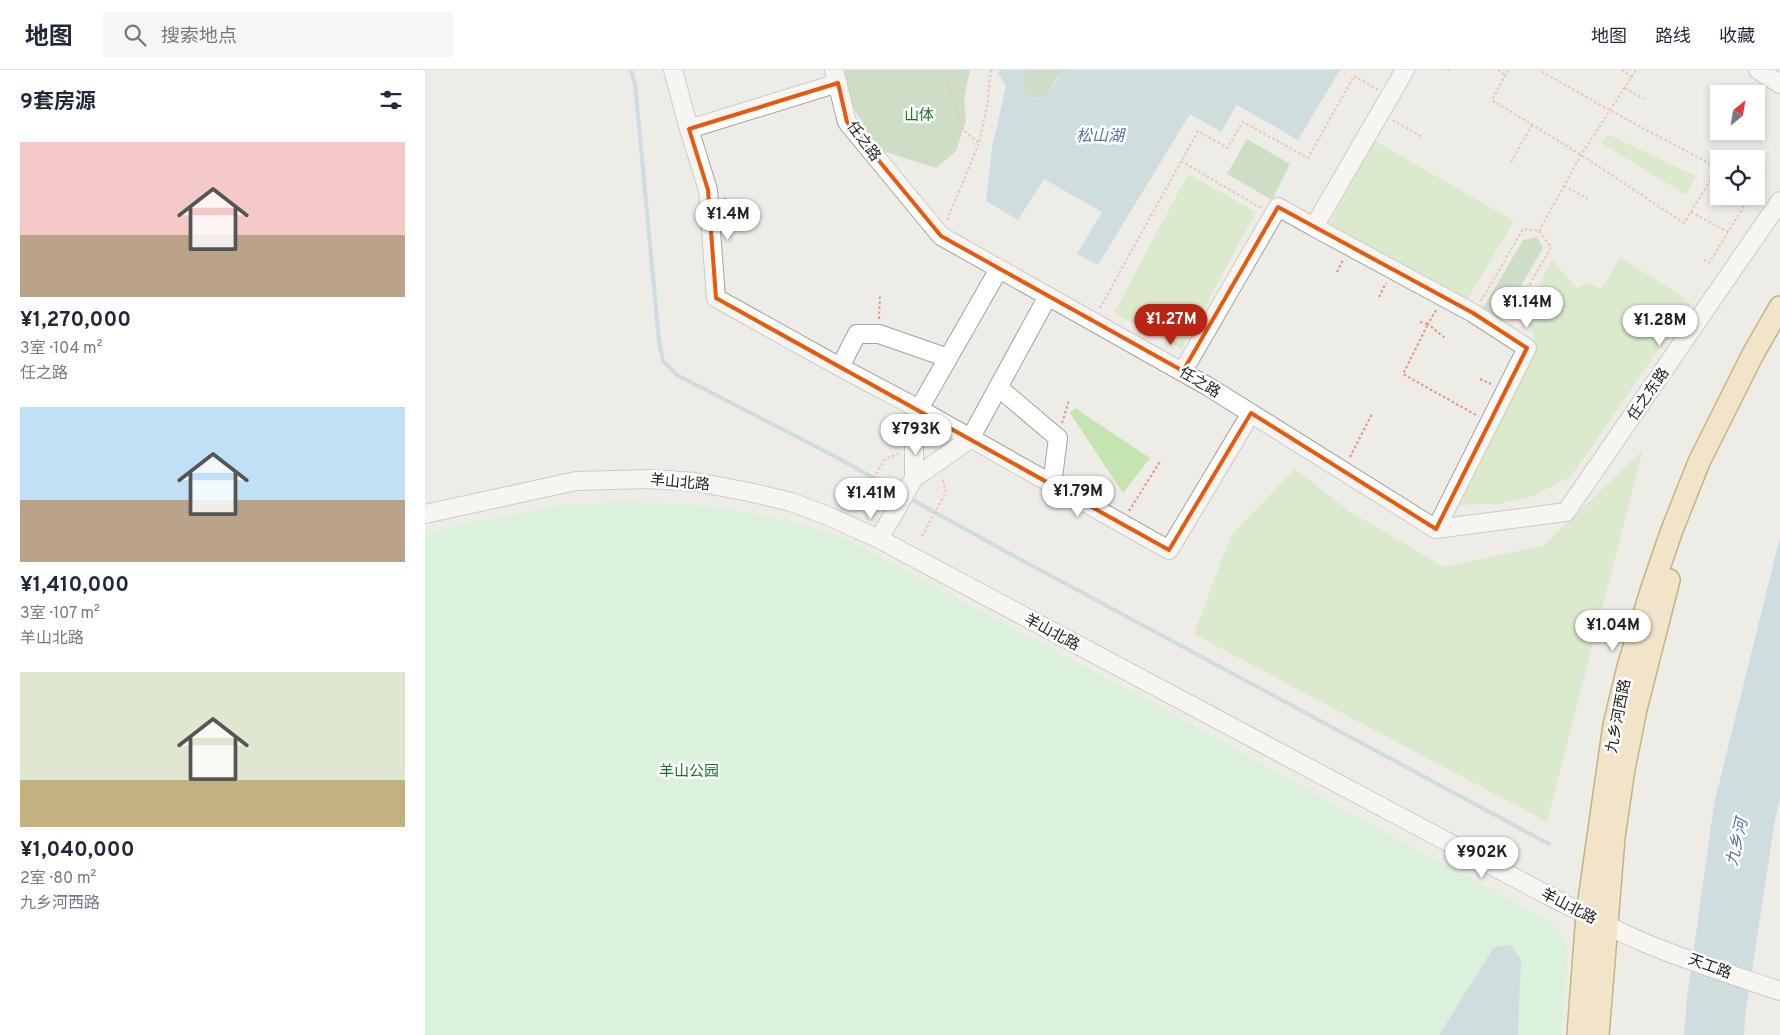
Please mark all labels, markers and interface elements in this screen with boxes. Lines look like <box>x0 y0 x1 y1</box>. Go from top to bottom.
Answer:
search box <box>103 12 453 57</box>
icon: search <box>121 21 149 49</box>
text: 地图 <box>25 23 73 53</box>
text: 搜索地点 <box>161 25 237 49</box>
text: 地图 <box>1591 26 1627 49</box>
text: 路线 <box>1655 26 1691 49</box>
text: 收藏 <box>1719 26 1755 49</box>
north arrow <box>1710 85 1765 140</box>
map controls <box>1710 85 1765 205</box>
icon: filters <box>377 86 405 114</box>
text: 9套房源 <box>20 89 96 116</box>
park label: 山体 <box>904 107 934 126</box>
street label: 任之路 <box>842 118 884 166</box>
water label: 松山湖 <box>1076 127 1127 147</box>
button: locate <box>1710 150 1765 205</box>
icon: home <box>168 174 258 264</box>
pin: ¥1.4M <box>693 198 763 241</box>
text: ¥1.4M <box>706 205 750 225</box>
pin: ¥1.14M <box>1486 286 1568 329</box>
text: ¥1.14M <box>1502 293 1552 313</box>
pin: ¥1.27M <box>1130 304 1212 346</box>
pin: ¥1.28M <box>1619 304 1701 347</box>
text: ¥1,270,000 <box>20 307 131 334</box>
text: ¥1.27M <box>1145 310 1197 330</box>
text: ¥1.28M <box>1634 311 1686 331</box>
text: 3室 · 104 m² <box>20 339 102 359</box>
text: 任之路 <box>20 364 68 384</box>
street label: 任之路 <box>1175 364 1223 403</box>
street label: 任之东路 <box>1624 365 1674 425</box>
pin: ¥793K <box>881 414 951 456</box>
text: ¥793K <box>892 420 941 440</box>
icon: home <box>168 439 258 529</box>
street label: 羊山北路 <box>649 470 711 496</box>
pin: ¥1.79M <box>1037 476 1119 518</box>
pin: ¥1.41M <box>830 478 912 520</box>
text: ¥1.79M <box>1053 482 1103 502</box>
text: ¥1.41M <box>846 484 896 504</box>
text: ¥1,410,000 <box>20 572 129 599</box>
text: 3室 · 107 m² <box>20 604 100 624</box>
street label: 羊山北路 <box>1020 610 1083 656</box>
pin: ¥1.04M <box>1572 610 1654 652</box>
text: ¥1.04M <box>1586 616 1640 636</box>
text: 羊山北路 <box>20 629 84 649</box>
street label: 九乡河西路 <box>1603 678 1636 755</box>
icon: home <box>168 704 258 794</box>
park label: 羊山公园 <box>659 763 719 782</box>
water label: 九乡河 <box>1723 814 1754 868</box>
pin: ¥902K <box>1447 836 1517 879</box>
text: ¥1,040,000 <box>20 837 135 864</box>
text: ¥902K <box>1456 843 1508 863</box>
text: 2室 · 80 m² <box>20 869 96 889</box>
street label: 羊山北路 <box>1537 884 1600 929</box>
text: 九乡河西路 <box>20 894 100 914</box>
street label: 天工路 <box>1685 951 1734 984</box>

